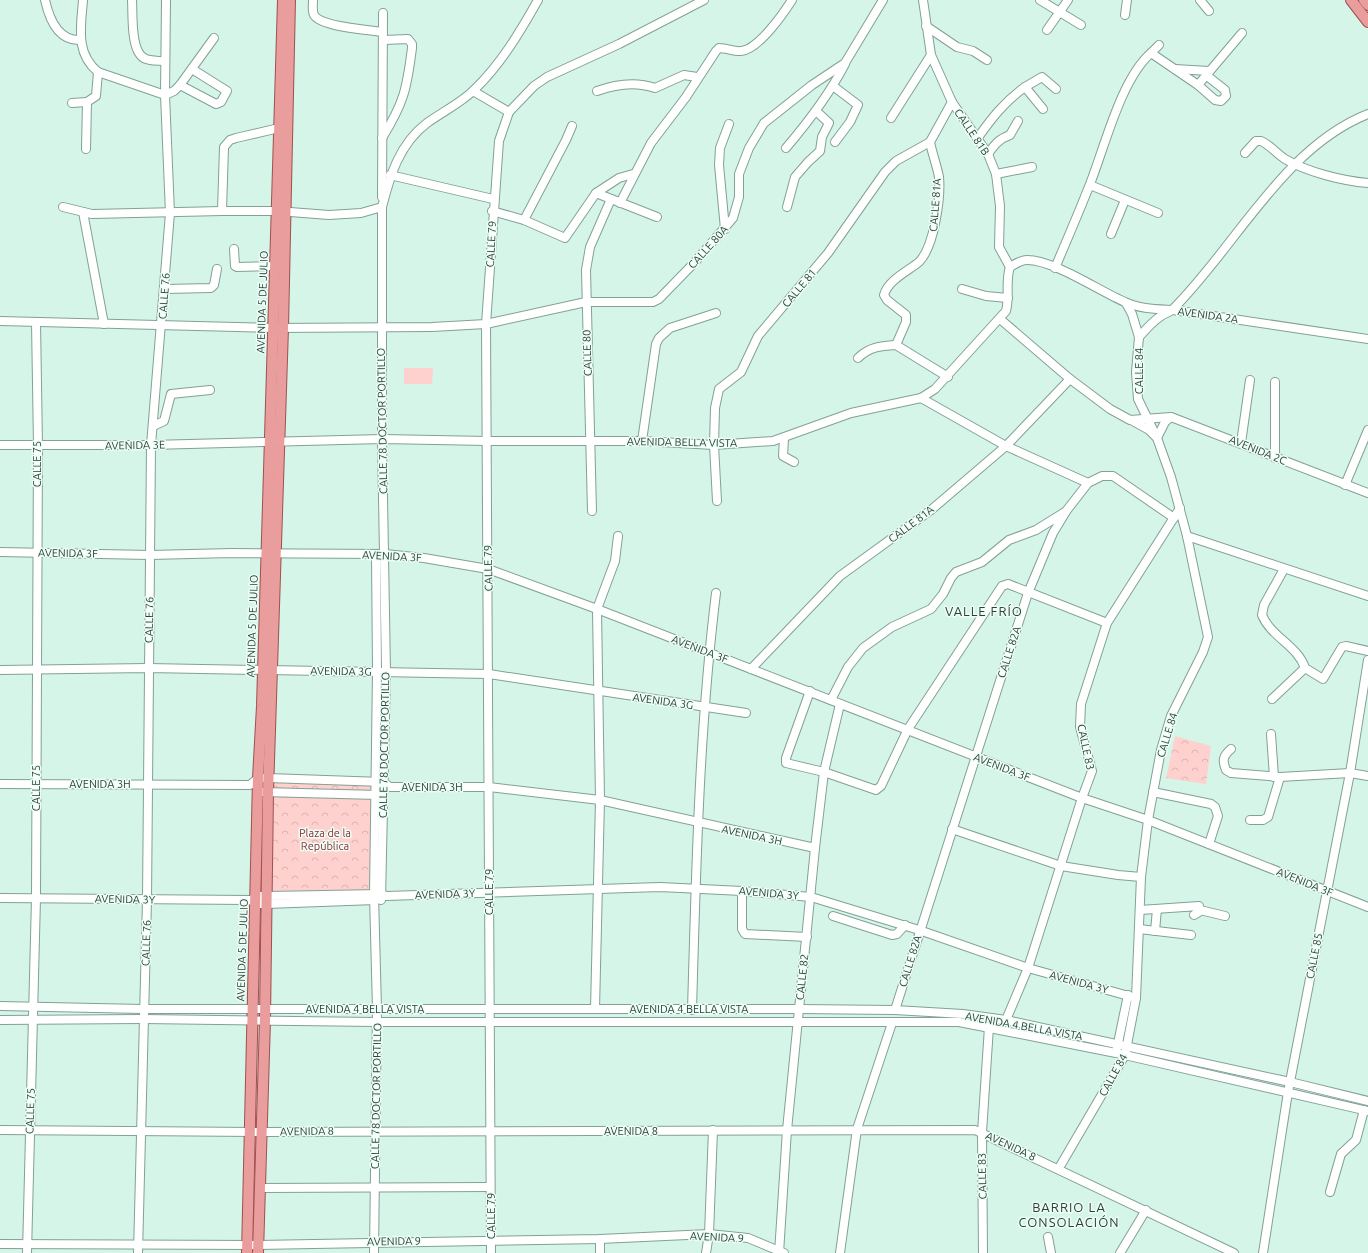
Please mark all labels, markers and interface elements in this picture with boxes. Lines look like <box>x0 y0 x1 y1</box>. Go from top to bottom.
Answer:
street label: CALLE 81B <box>952 106 992 158</box>
street label: CALLE 81A <box>927 177 943 232</box>
street label: CALLE 79 <box>484 220 498 268</box>
street label: CALLE 80A <box>686 222 731 271</box>
street label: AVENIDA 5 DE JULIO <box>254 250 270 354</box>
street label: CALLE 81 <box>779 266 819 310</box>
street label: CALLE 76 <box>156 272 172 320</box>
street label: AVENIDA 2A <box>1177 305 1240 325</box>
street label: CALLE 80 <box>580 330 594 376</box>
street label: CALLE 78 DOCTOR PORTILLO <box>375 348 389 494</box>
street label: CALLE 84 <box>1133 348 1145 394</box>
street label: AVENIDA 2C <box>1228 433 1289 467</box>
street label: AVENIDA BELLA VISTA <box>627 435 738 449</box>
street label: AVENIDA 3E <box>105 438 165 452</box>
street label: CALLE 75 <box>31 441 43 487</box>
street label: CALLE 81A <box>886 503 937 545</box>
street label: CALLE 79 <box>482 545 494 591</box>
street label: AVENIDA 3F <box>38 546 98 560</box>
street label: AVENIDA 3F <box>362 548 422 564</box>
street label: AVENIDA 5 DE JULIO <box>244 574 260 678</box>
street label: CALLE 76 <box>143 597 155 643</box>
district label: VALLE FRÍO <box>945 603 1023 618</box>
street label: CALLE 82A <box>995 624 1023 679</box>
street label: AVENIDA 3F <box>670 633 730 665</box>
street label: AVENIDA 3G <box>310 664 372 678</box>
street label: CALLE 78 DOCTOR PORTILLO <box>377 672 391 818</box>
street label: AVENIDA 3G <box>632 691 694 711</box>
street label: CALLE 84 <box>1154 711 1180 759</box>
street label: CALLE 83 <box>1075 723 1097 771</box>
street label: AVENIDA 3F <box>972 751 1032 783</box>
street label: CALLE 75 <box>30 765 42 811</box>
street label: AVENIDA 3H <box>69 778 131 790</box>
street label: AVENIDA 3H <box>401 781 463 793</box>
street label: AVENIDA 3H <box>721 823 783 847</box>
park label: Plaza de la República <box>299 827 351 852</box>
street label: AVENIDA 3F <box>1275 865 1335 899</box>
street label: CALLE 79 <box>483 869 495 915</box>
street label: AVENIDA 3Y <box>738 884 800 902</box>
street label: AVENIDA 3Y <box>415 887 476 901</box>
street label: AVENIDA 3Y <box>95 892 156 906</box>
street label: AVENIDA 5 DE JULIO <box>234 898 250 1002</box>
street label: CALLE 76 <box>139 920 153 966</box>
street label: CALLE 85 <box>1304 932 1324 980</box>
street label: CALLE 82A <box>896 933 924 988</box>
street label: CALLE 82 <box>794 953 810 1001</box>
street label: AVENIDA 3Y <box>1048 968 1110 996</box>
street label: AVENIDA 4 BELLA VISTA <box>306 1003 425 1015</box>
street label: AVENIDA 4 BELLA VISTA <box>630 1003 749 1015</box>
street label: AVENIDA 4 BELLA VISTA <box>964 1010 1084 1042</box>
street label: CALLE 78 DOCTOR PORTILLO <box>369 1023 383 1169</box>
street label: CALLE 84 <box>1096 1052 1130 1098</box>
street label: CALLE 75 <box>23 1088 37 1134</box>
street label: AVENIDA 8 <box>280 1125 334 1137</box>
street label: AVENIDA 8 <box>604 1125 658 1137</box>
street label: AVENIDA 8 <box>984 1129 1038 1163</box>
street label: CALLE 83 <box>976 1153 988 1199</box>
street label: CALLE 79 <box>485 1193 497 1239</box>
district label: BARRIO LA CONSOLACIÓN <box>1018 1200 1120 1229</box>
street label: AVENIDA 9 <box>690 1230 744 1244</box>
street label: AVENIDA 9 <box>367 1235 421 1247</box>

